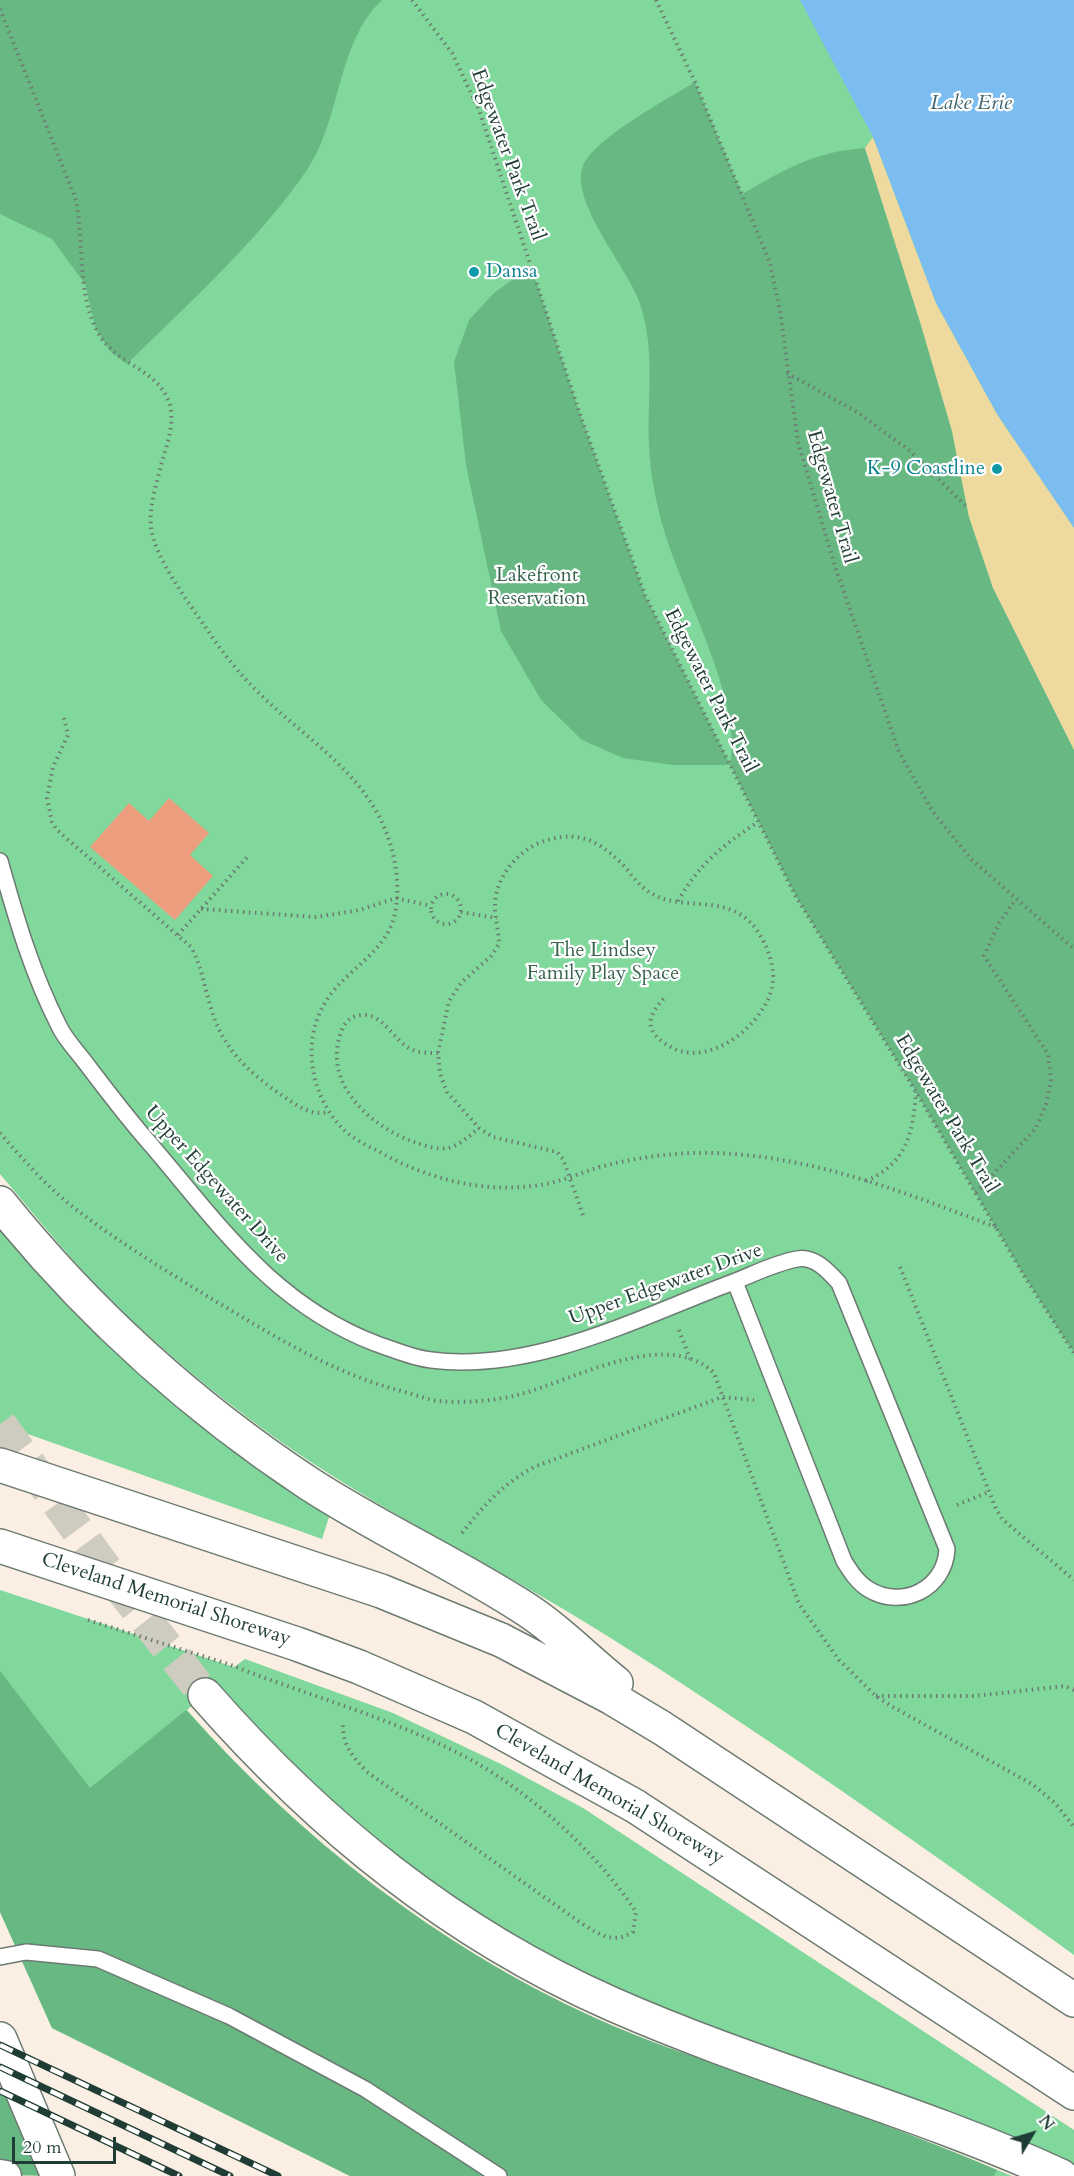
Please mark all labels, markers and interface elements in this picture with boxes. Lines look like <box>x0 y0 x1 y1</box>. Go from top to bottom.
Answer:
street label: Edgewater Park Trail <box>465 66 549 244</box>
water label: Lake Erie <box>930 91 1012 117</box>
place label: Dansa <box>486 260 538 284</box>
marker: Dansa <box>467 265 481 279</box>
street label: Edgewater Trail <box>801 428 861 566</box>
place label: K-9 Coastline <box>867 457 985 481</box>
marker: K-9 Coastline <box>990 462 1004 476</box>
park label: Lakefront Reservation <box>488 564 586 611</box>
street label: Edgewater Park Trail <box>658 605 762 777</box>
park label: The Lindsey Family Play Space <box>527 939 679 986</box>
street label: Edgewater Park Trail <box>889 1030 1003 1198</box>
street label: Upper Edgewater Drive <box>139 1101 293 1269</box>
street label: Upper Edgewater Drive <box>566 1239 766 1331</box>
street label: Cleveland Memorial Shoreway <box>38 1548 294 1652</box>
street label: Cleveland Memorial Shoreway <box>490 1719 728 1871</box>
north arrow <box>1002 2104 1062 2164</box>
text: N <box>1033 2111 1059 2135</box>
scale bar <box>15 2125 118 2163</box>
text: 20 m <box>23 2135 62 2160</box>

